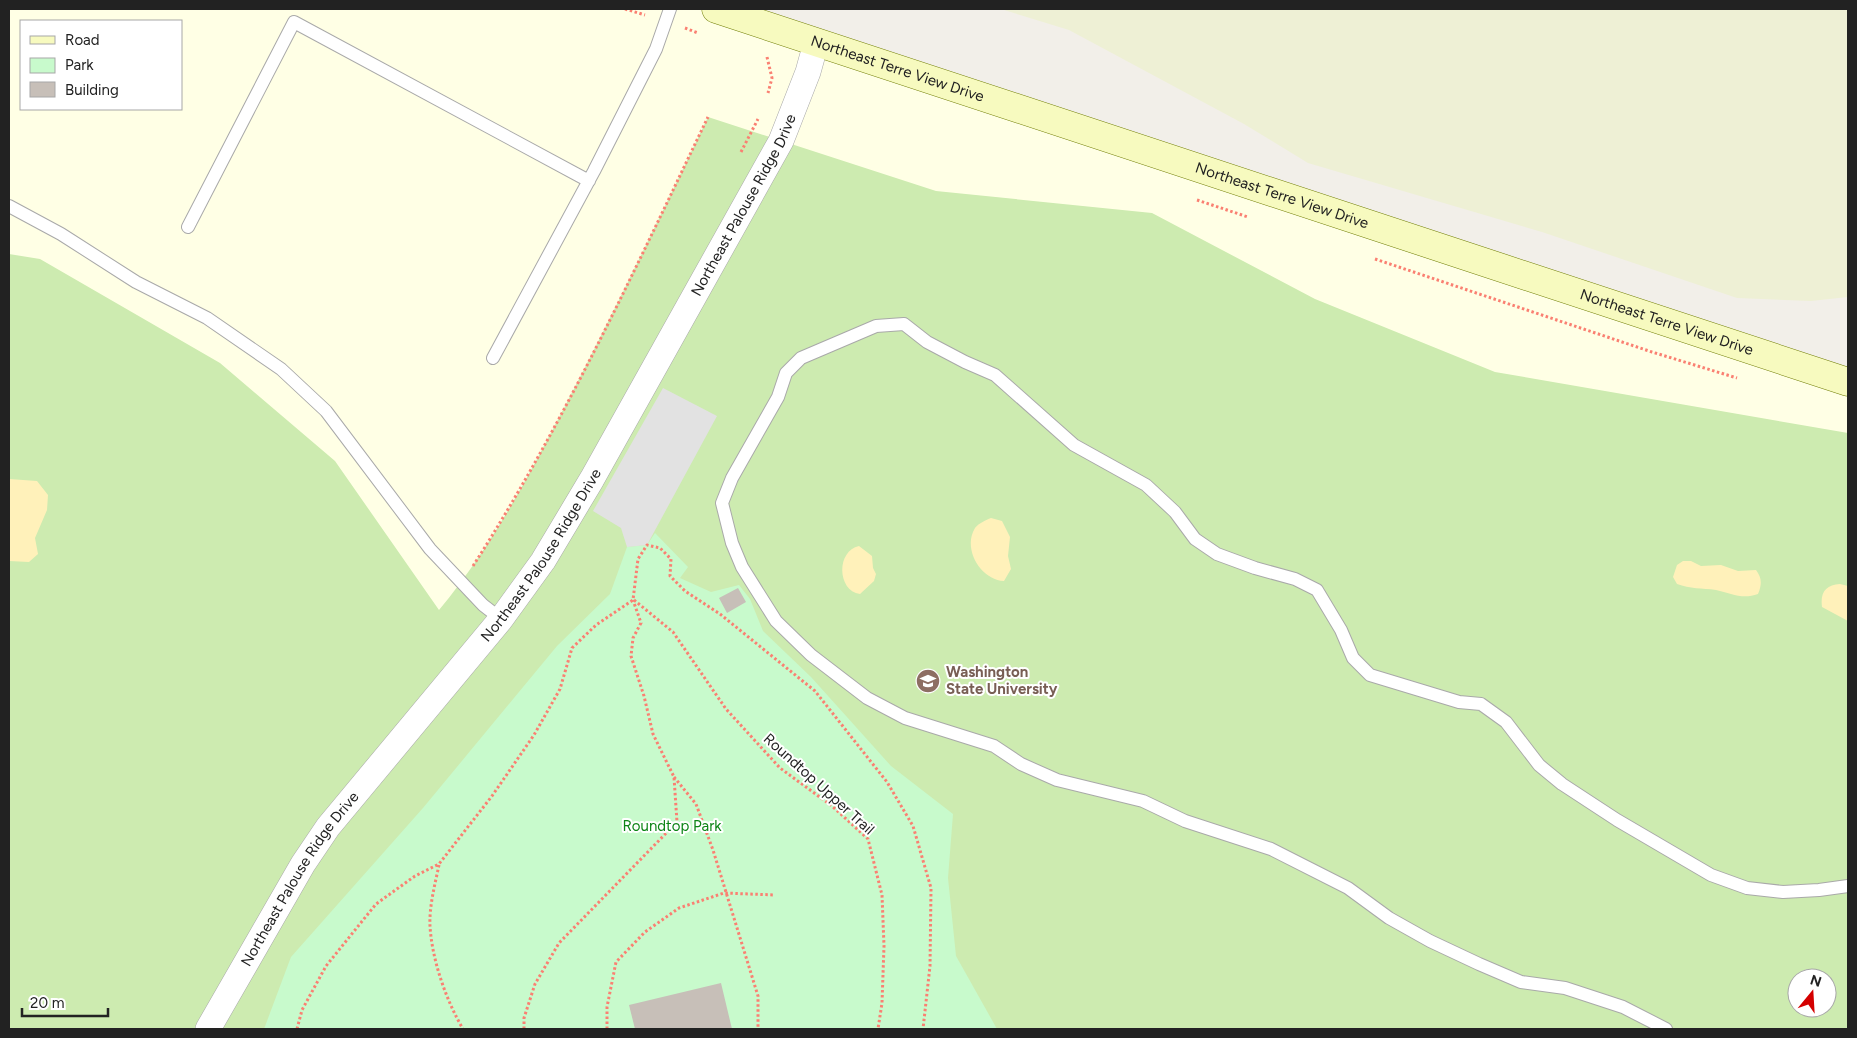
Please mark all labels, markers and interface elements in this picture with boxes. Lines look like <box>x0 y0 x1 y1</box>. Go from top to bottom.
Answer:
legend <box>20 20 182 110</box>
text: Road <box>65 31 100 49</box>
street label: Northeast Terre View Drive <box>808 32 986 106</box>
text: Park <box>65 56 94 74</box>
text: Building <box>65 81 119 99</box>
street label: Northeast Palouse Ridge Drive <box>687 111 800 299</box>
street label: Northeast Terre View Drive <box>1193 159 1371 232</box>
street label: Northeast Terre View Drive <box>1578 285 1756 359</box>
street label: Northeast Palouse Ridge Drive <box>477 465 605 645</box>
place label: Washington State University <box>946 663 1058 698</box>
school or university icon: Washington State University <box>915 668 941 694</box>
street label: Roundtop Upper Trail <box>760 730 878 838</box>
street label: Northeast Palouse Ridge Drive <box>237 788 362 970</box>
park label: Roundtop Park <box>622 817 722 835</box>
north arrow <box>1787 968 1837 1018</box>
text: N <box>1808 971 1824 991</box>
scale bar <box>22 986 109 1018</box>
text: 20 m <box>30 994 64 1012</box>

